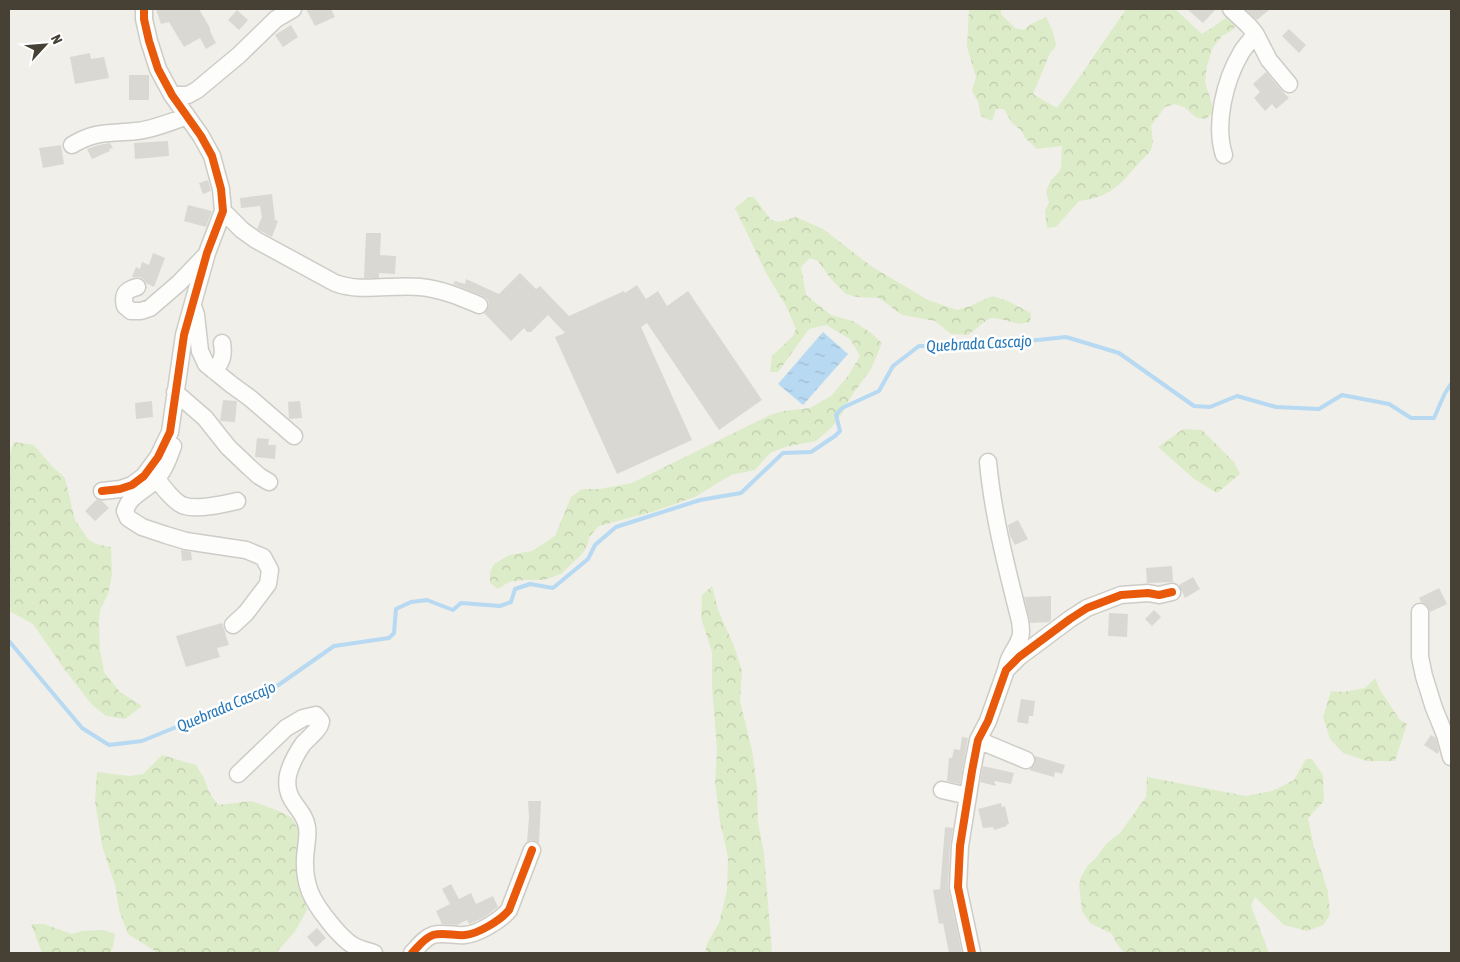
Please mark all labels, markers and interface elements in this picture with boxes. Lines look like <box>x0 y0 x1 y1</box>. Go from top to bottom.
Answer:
north arrow <box>20 20 70 70</box>
text: N <box>48 32 66 47</box>
water label: Quebrada Cascajo <box>926 331 1032 356</box>
water label: Quebrada Cascajo <box>174 677 279 736</box>

